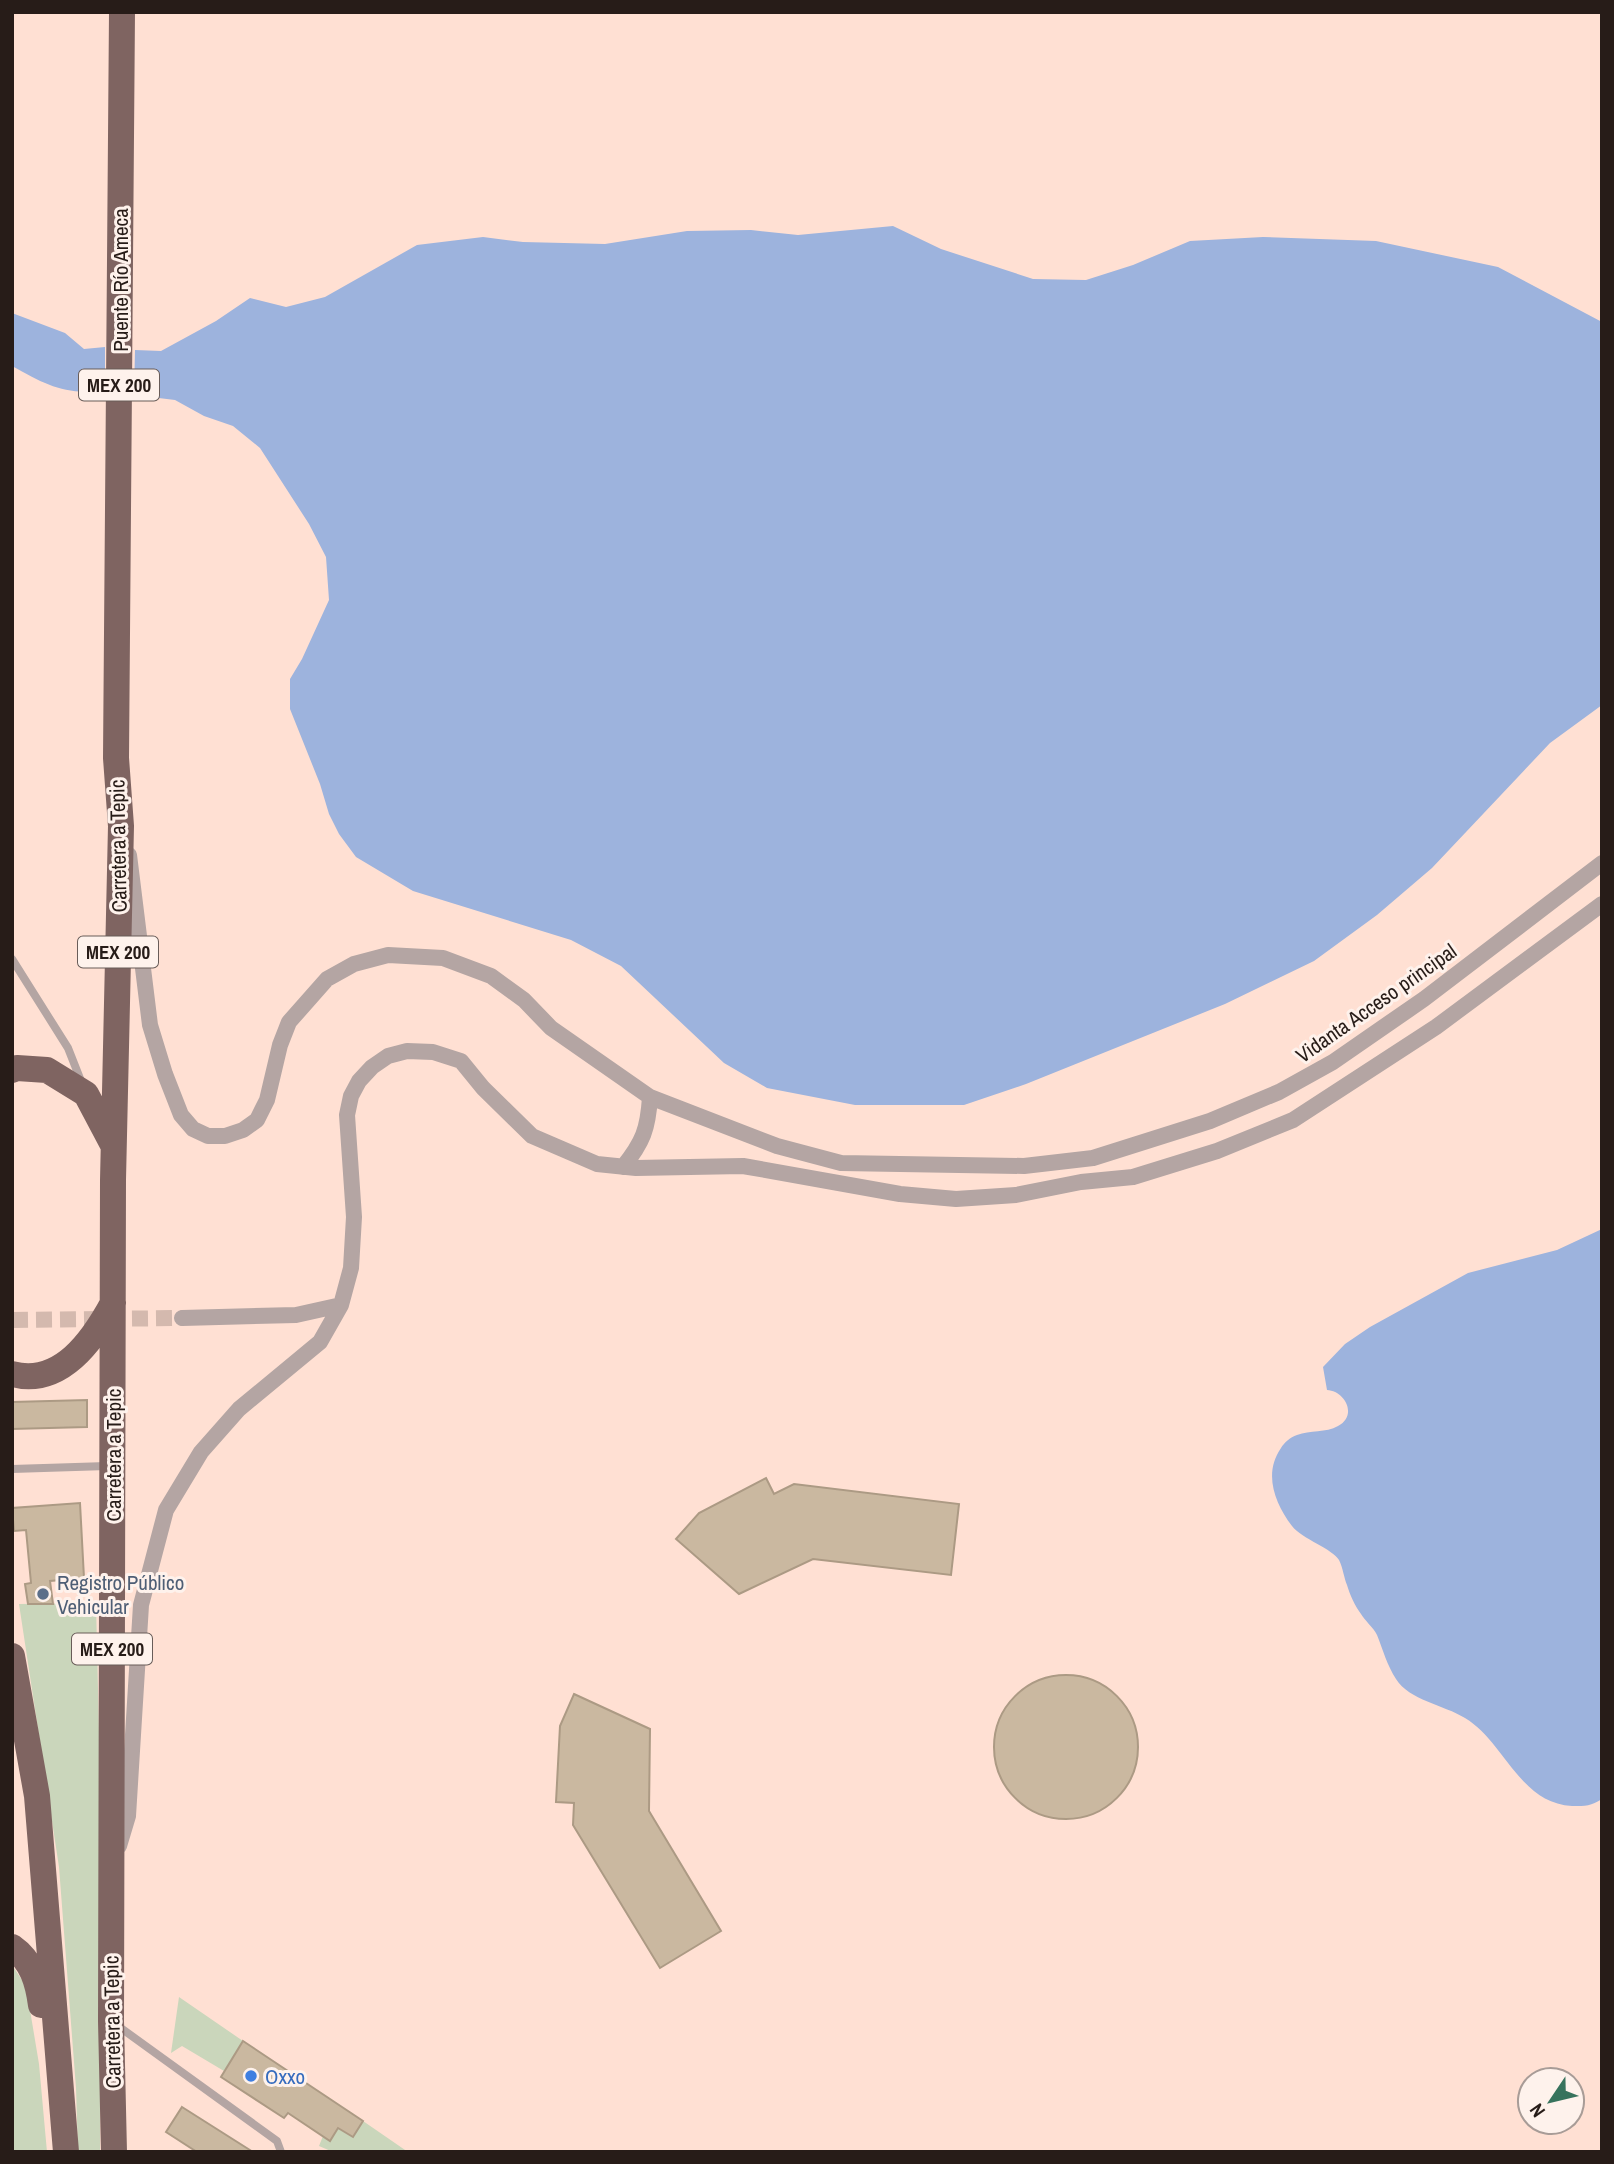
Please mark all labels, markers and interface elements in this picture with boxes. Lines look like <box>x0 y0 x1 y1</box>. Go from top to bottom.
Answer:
street label: Puente Río Ameca <box>106 208 135 352</box>
road number: MEX 200 <box>79 370 159 400</box>
street label: Carretera a Tepic <box>102 779 134 913</box>
road number: MEX 200 <box>78 936 158 968</box>
street label: Vidanta Acceso principal <box>1290 937 1462 1069</box>
street label: Carretera a Tepic <box>99 1389 128 1521</box>
place label: Registro Público Vehicular <box>57 1568 184 1621</box>
marker: Registro Público Vehicular <box>35 1586 51 1602</box>
road number: MEX 200 <box>72 1634 152 1665</box>
street label: Carretera a Tepic <box>96 1955 128 2089</box>
place label: Oxxo <box>265 2062 305 2091</box>
north arrow <box>1516 2066 1586 2136</box>
marker: Oxxo <box>243 2068 259 2084</box>
text: N <box>1523 2099 1551 2123</box>

